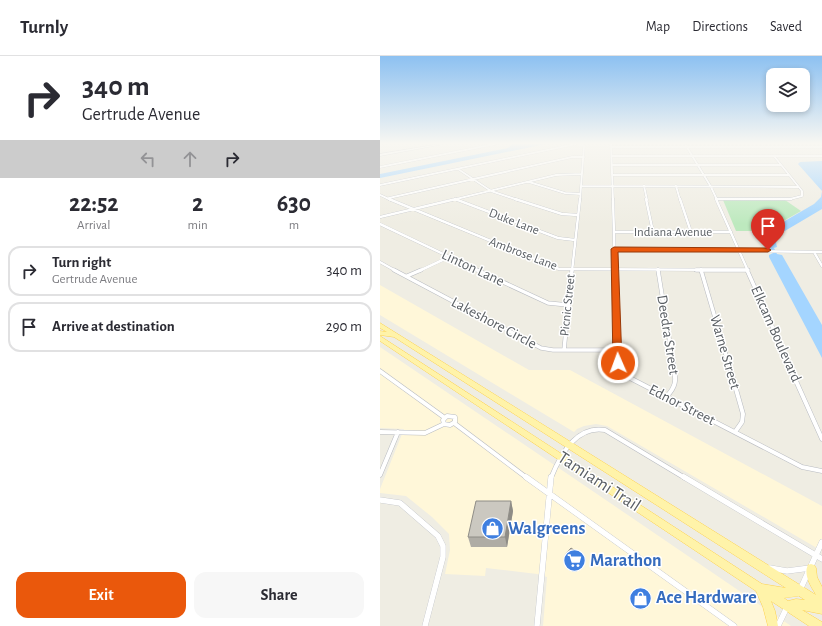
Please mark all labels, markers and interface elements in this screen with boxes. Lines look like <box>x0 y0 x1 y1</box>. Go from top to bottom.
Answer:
text: Turnly <box>20 18 68 37</box>
text: Map <box>646 20 670 34</box>
text: Directions <box>692 20 748 34</box>
text: Saved <box>770 20 802 34</box>
map controls <box>766 68 810 112</box>
button: layers <box>766 68 810 112</box>
icon: right <box>16 72 68 124</box>
text: 340 m <box>82 73 150 101</box>
text: Gertrude Avenue <box>82 106 200 124</box>
icon: left <box>137 148 159 170</box>
icon: ahead <box>179 148 201 170</box>
icon: right <box>221 148 243 170</box>
text: 22:52 <box>69 192 119 216</box>
text: 2 <box>192 192 203 216</box>
text: 630 <box>277 192 311 216</box>
street label: Duke Lane <box>487 206 541 238</box>
pin <box>751 209 785 250</box>
icon: arrive <box>757 215 779 237</box>
text: Arrival <box>77 219 110 232</box>
text: min <box>188 219 208 232</box>
text: m <box>289 219 299 232</box>
street label: Indiana Avenue <box>634 226 712 239</box>
street label: Ambrose Lane <box>487 235 559 273</box>
street label: Linton Lane <box>439 247 507 289</box>
text: Turn right <box>52 255 111 270</box>
icon: right <box>18 260 40 282</box>
text: 340 m <box>326 263 362 278</box>
text: Gertrude Avenue <box>52 273 137 286</box>
street label: Picnic Street <box>558 273 578 337</box>
street label: Elkcam Boulevard <box>748 284 804 384</box>
street label: Lakeshore Circle <box>449 294 539 352</box>
street label: Deedra Street <box>654 294 682 376</box>
street label: Warne Street <box>707 313 743 391</box>
icon: arrive <box>18 316 40 338</box>
text: Arrive at destination <box>52 319 175 334</box>
text: 290 m <box>326 319 362 334</box>
position arrow <box>597 342 639 384</box>
street label: Ednor Street <box>646 382 718 428</box>
street label: Tamiami Trail <box>554 449 644 515</box>
shop icon: Walgreens <box>480 516 506 542</box>
place label: Walgreens <box>508 520 585 538</box>
supermarket icon: Marathon <box>562 548 588 574</box>
place label: Marathon <box>590 552 661 570</box>
button: Exit <box>16 572 186 618</box>
button: Share <box>194 572 364 618</box>
shop icon: Ace Hardware <box>628 585 654 611</box>
place label: Ace Hardware <box>656 589 757 607</box>

